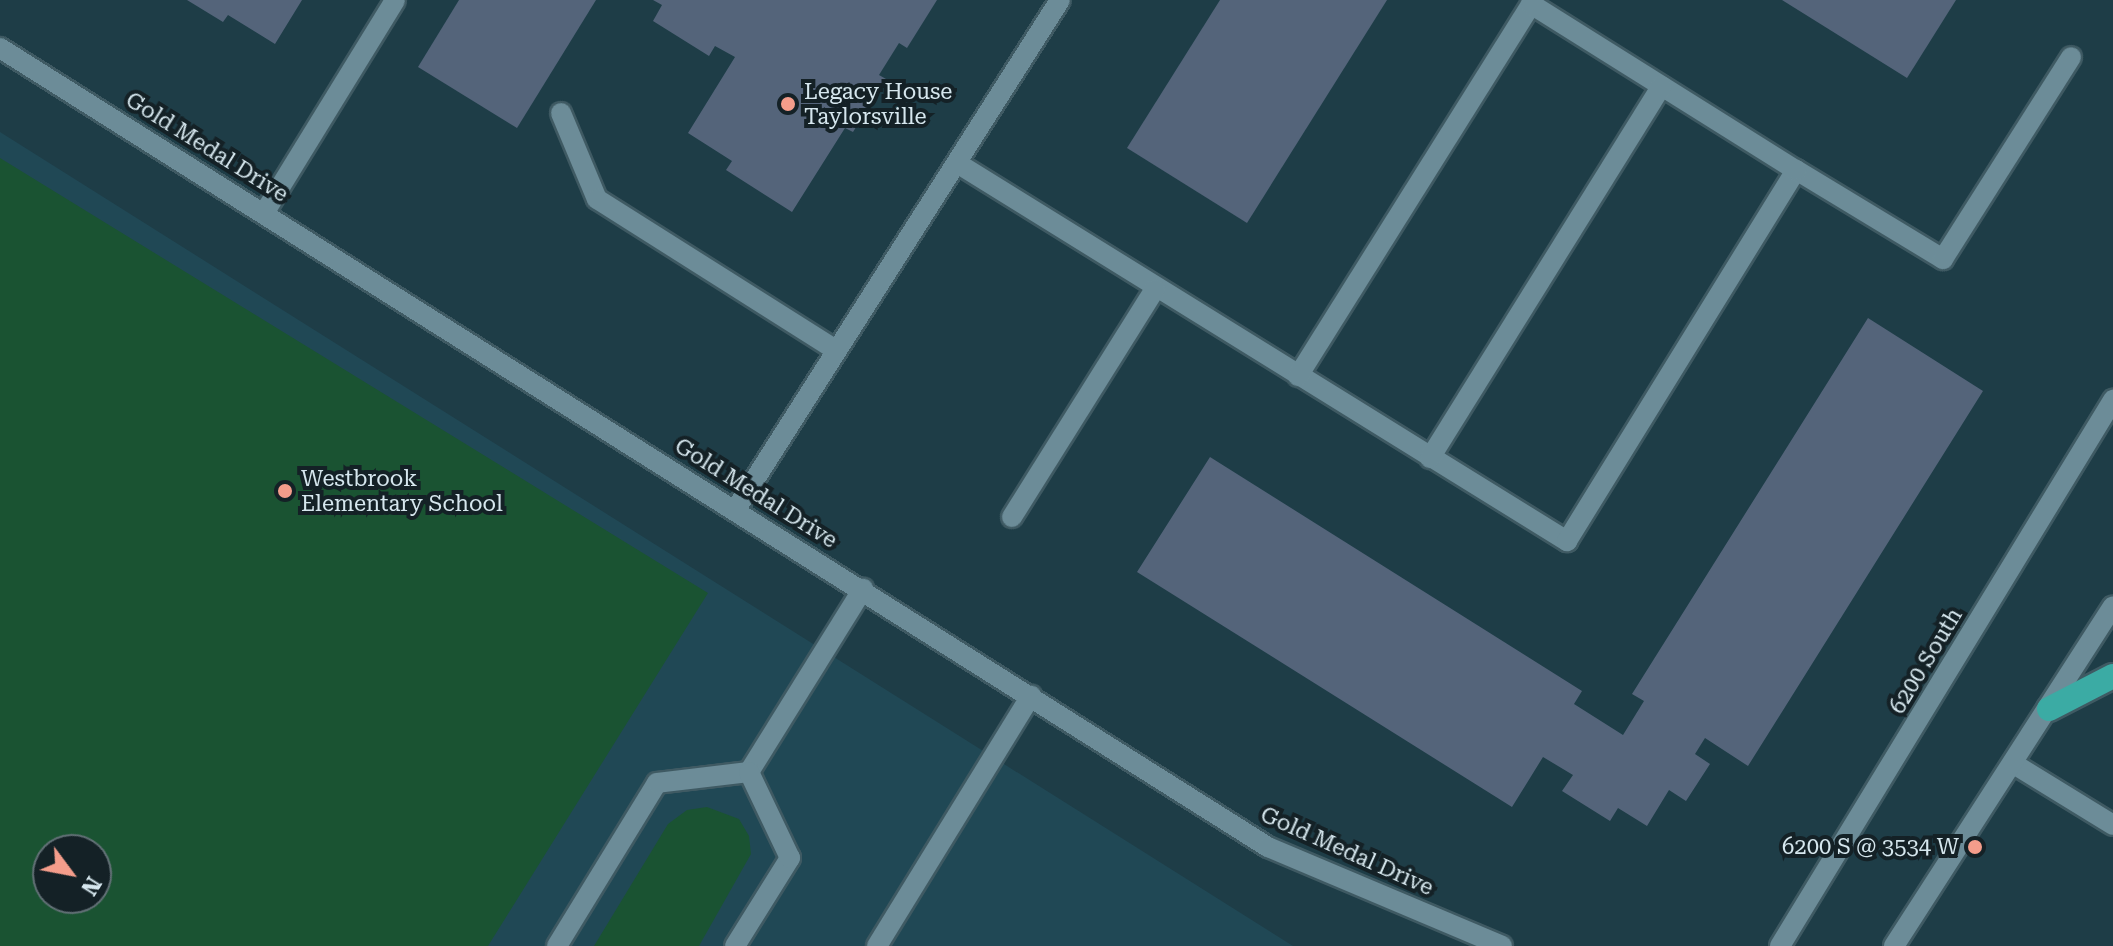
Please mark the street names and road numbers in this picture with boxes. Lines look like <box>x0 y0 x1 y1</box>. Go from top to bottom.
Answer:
street label: Gold Medal Drive <box>121 86 293 208</box>
street label: Gold Medal Drive <box>670 432 842 554</box>
street label: 6200 South <box>1884 603 1968 719</box>
street label: Gold Medal Drive <box>1257 801 1437 901</box>

